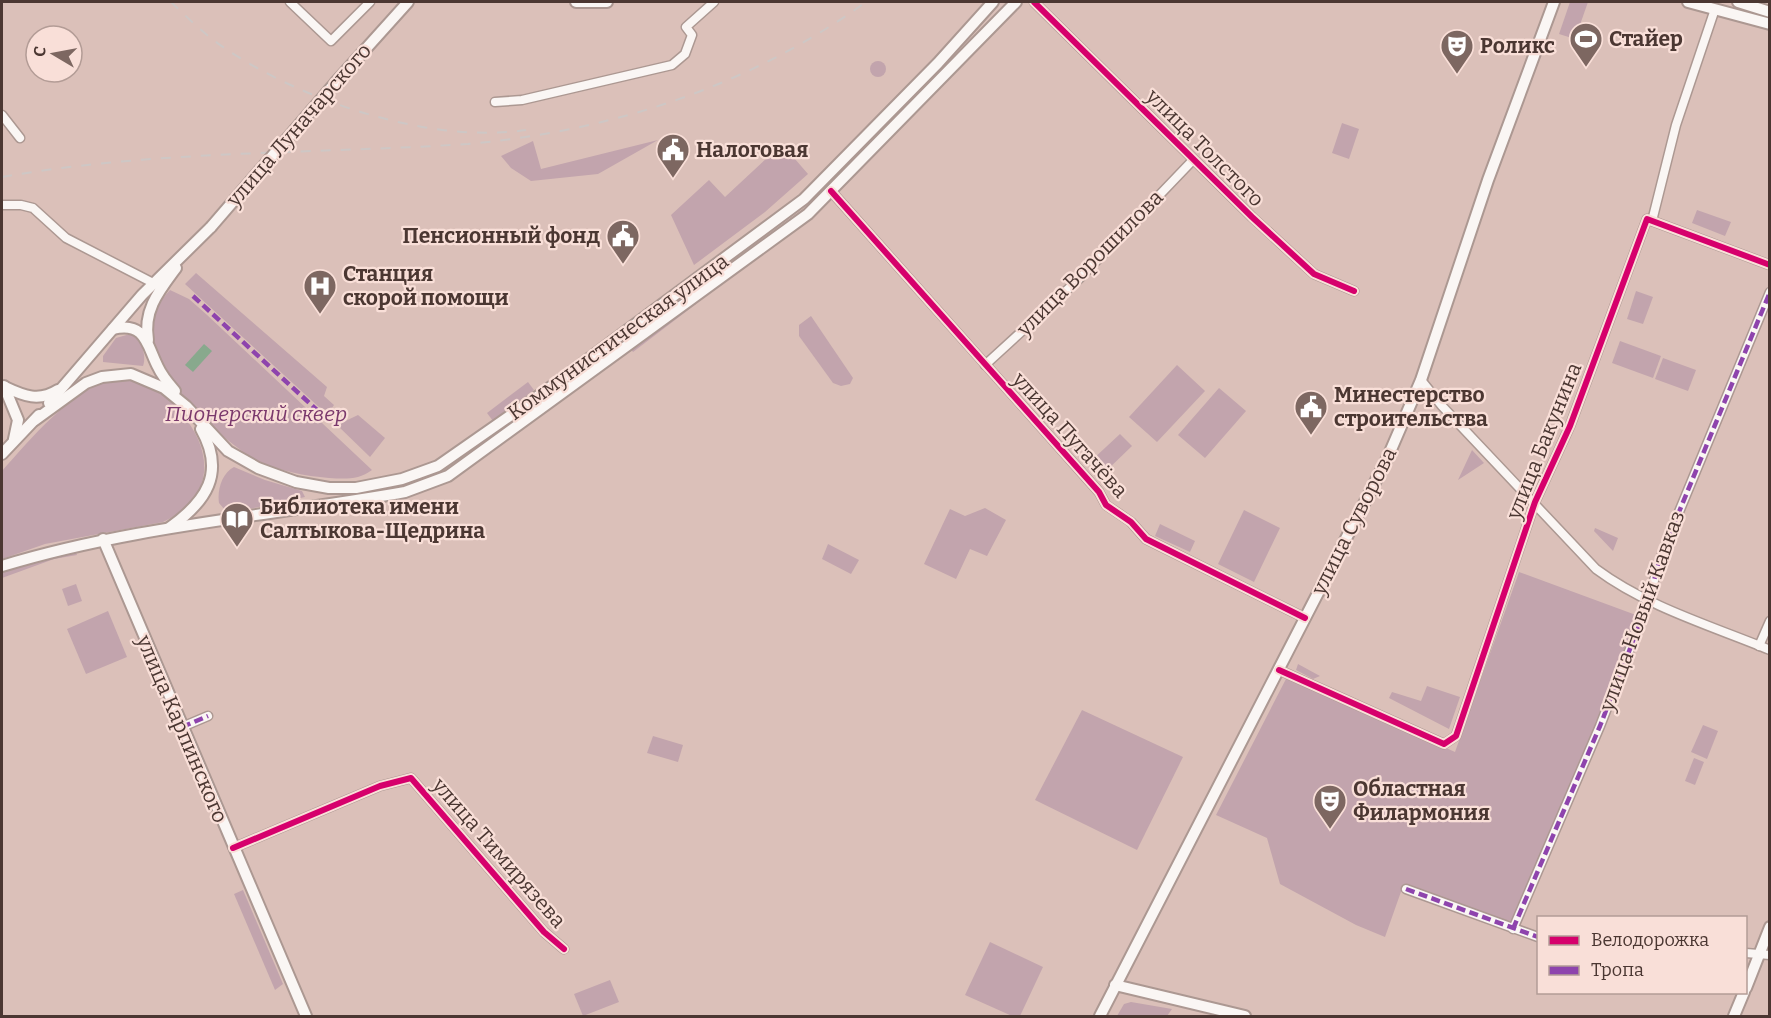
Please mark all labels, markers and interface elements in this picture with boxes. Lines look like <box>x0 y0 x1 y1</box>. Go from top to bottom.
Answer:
sports icon: Стайер <box>1568 21 1604 68</box>
north arrow <box>24 24 84 84</box>
place label: Стайер <box>1609 26 1683 52</box>
theatre icon: Роликс <box>1439 28 1475 75</box>
place label: Роликс <box>1480 33 1555 59</box>
street label: улица Луначарского <box>220 38 377 213</box>
text: С <box>29 45 50 58</box>
street label: улица Толстого <box>1140 83 1269 212</box>
public building icon: Налоговая <box>655 132 691 179</box>
place label: Налоговая <box>696 137 808 163</box>
street label: улица Ворошилова <box>1011 184 1169 342</box>
public building icon: Пенсионный фонд <box>605 218 641 265</box>
place label: Пенсионный фонд <box>403 223 600 249</box>
street label: Коммунистическая улица <box>502 248 734 426</box>
place label: Станция скорой помощи <box>343 261 509 311</box>
hospital icon: Станция скорой помощи <box>302 268 338 315</box>
street label: улица Бакунина <box>1500 358 1587 524</box>
street label: улица Пугачёва <box>1006 366 1134 504</box>
place label: Минестерство строительства <box>1334 382 1488 432</box>
public building icon: Минестерство строительства <box>1293 389 1329 436</box>
park label: Пионерский сквер <box>165 401 347 427</box>
street label: улица Суворова <box>1305 442 1403 600</box>
place label: Библиотека имени Салтыкова-Щедрина <box>260 494 485 544</box>
library icon: Библиотека имени Салтыкова-Щедрина <box>219 501 255 548</box>
street label: улица Новый Кавказ <box>1593 507 1690 716</box>
street label: улица Карпинского <box>130 630 233 827</box>
street label: улица Тимирязева <box>426 772 572 934</box>
place label: Областная Филармония <box>1353 776 1490 826</box>
theatre icon: Областная Филармония <box>1312 783 1348 830</box>
legend <box>1537 916 1747 994</box>
text: Велодорожка <box>1591 929 1709 951</box>
text: Тропа <box>1591 959 1644 981</box>

